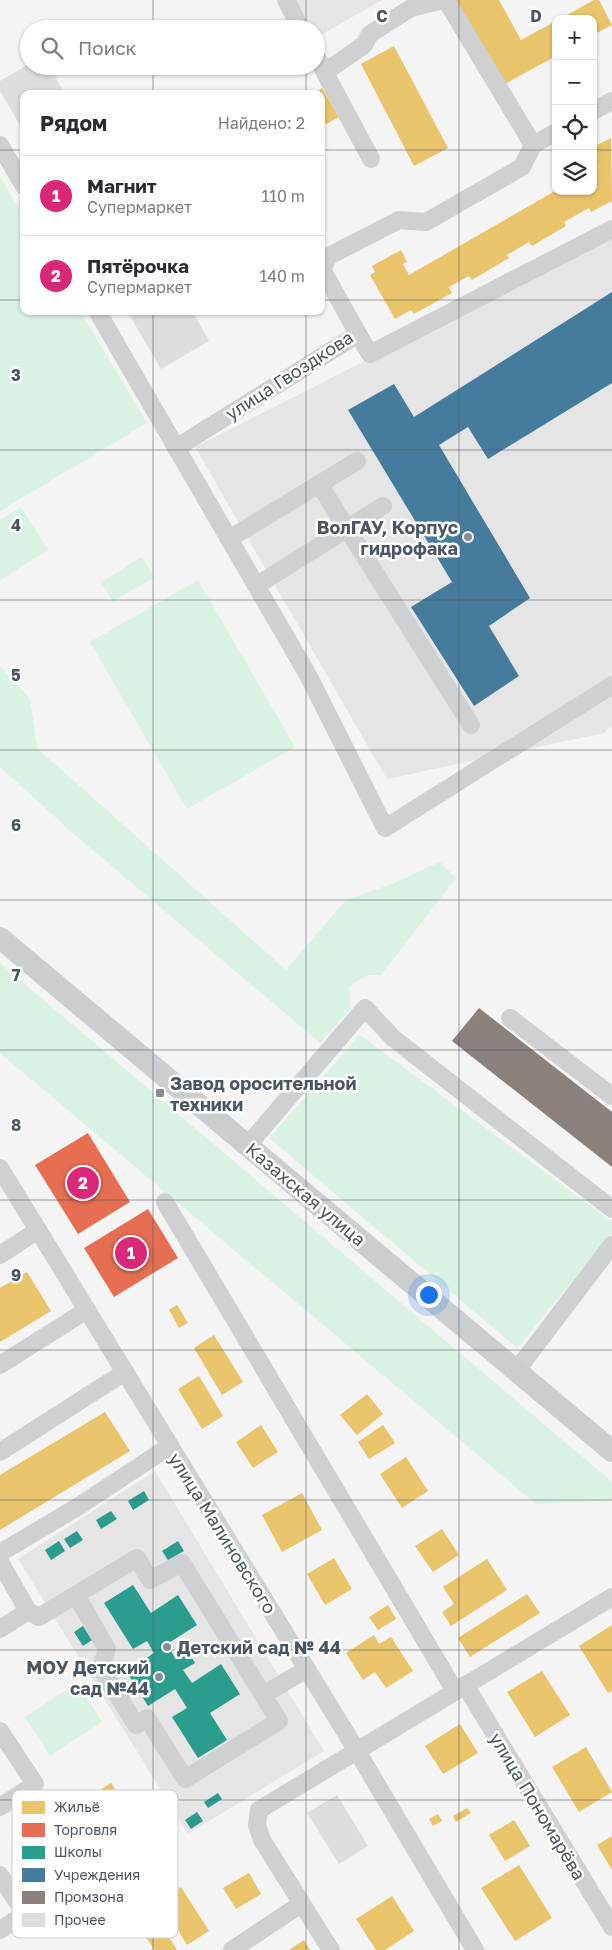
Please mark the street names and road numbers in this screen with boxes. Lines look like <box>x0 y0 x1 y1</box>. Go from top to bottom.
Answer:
street label: улица Гвоздкова <box>221 326 357 424</box>
street label: Казахская улица <box>242 1138 370 1250</box>
street label: улица Малиновского <box>164 1448 282 1618</box>
street label: улица Пономарёва <box>485 1728 591 1884</box>

